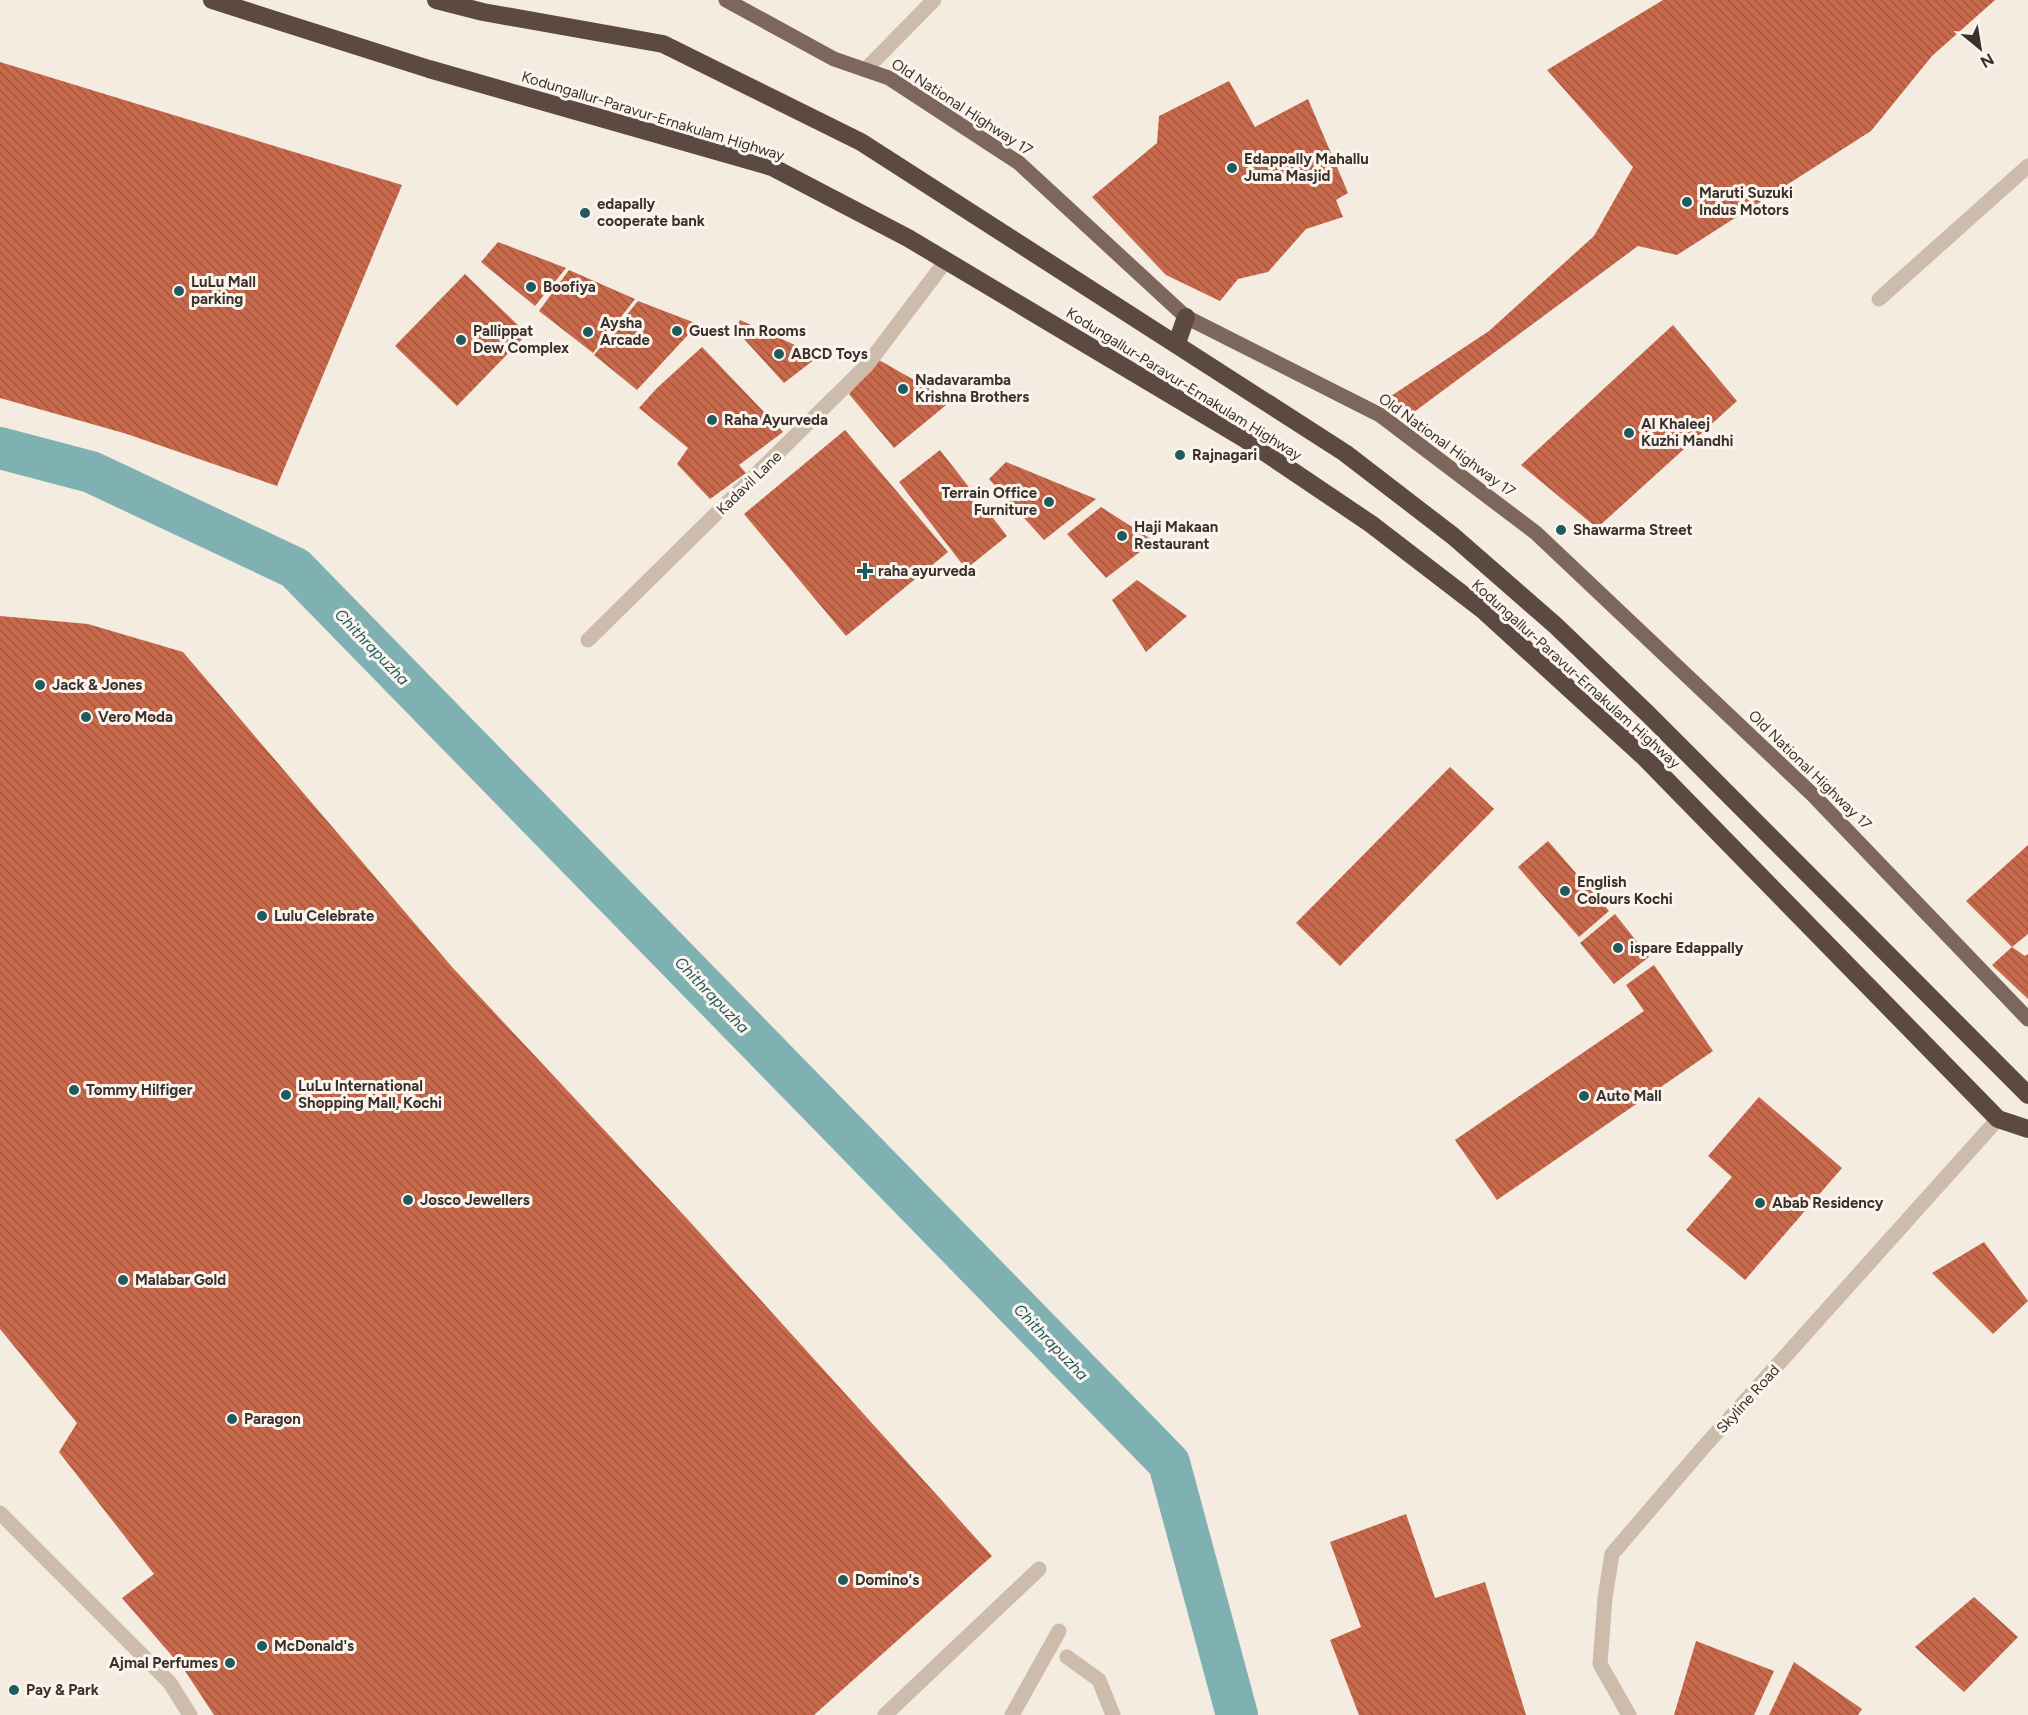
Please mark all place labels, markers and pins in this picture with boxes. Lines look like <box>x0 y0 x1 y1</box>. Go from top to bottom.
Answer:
place label: Edappally Mahallu Juma Masjid <box>1244 150 1369 185</box>
marker: Edappally Mahallu Juma Masjid <box>1225 161 1239 175</box>
place label: Maruti Suzuki Indus Motors <box>1699 184 1793 219</box>
place label: edapally cooperate bank <box>597 195 705 230</box>
marker: Maruti Suzuki Indus Motors <box>1680 195 1694 209</box>
marker: edapally cooperate bank <box>578 206 592 220</box>
place label: LuLu Mall parking <box>191 273 256 308</box>
place label: Boofiya <box>543 278 596 296</box>
marker: Boofiya <box>524 280 538 294</box>
marker: LuLu Mall parking <box>172 284 186 298</box>
place label: Aysha Arcade <box>600 314 651 349</box>
place label: Pallippat Dew Complex <box>473 322 569 357</box>
place label: Guest Inn Rooms <box>689 322 806 340</box>
marker: Guest Inn Rooms <box>670 324 684 338</box>
marker: Aysha Arcade <box>581 325 595 339</box>
marker: Pallippat Dew Complex <box>454 333 468 347</box>
place label: ABCD Toys <box>791 345 868 363</box>
marker: ABCD Toys <box>772 347 786 361</box>
place label: Nadavaramba Krishna Brothers <box>915 371 1029 406</box>
marker: Nadavaramba Krishna Brothers <box>896 382 910 396</box>
place label: Raha Ayurveda <box>724 411 828 429</box>
marker: Raha Ayurveda <box>705 413 719 427</box>
place label: Al Khaleej Kuzhi Mandhi <box>1641 415 1733 450</box>
marker: Al Khaleej Kuzhi Mandhi <box>1622 426 1636 440</box>
place label: Rajnagari <box>1192 446 1257 464</box>
marker: Rajnagari <box>1173 448 1187 462</box>
place label: Terrain Office Furniture <box>942 484 1038 519</box>
marker: Terrain Office Furniture <box>1042 495 1056 509</box>
place label: Haji Makaan Restaurant <box>1134 518 1218 553</box>
place label: Shawarma Street <box>1573 521 1693 539</box>
marker: Shawarma Street <box>1554 523 1568 537</box>
marker: Haji Makaan Restaurant <box>1115 529 1129 543</box>
marker: raha ayurveda <box>856 562 874 580</box>
place label: raha ayurveda <box>878 562 976 580</box>
place label: Jack & Jones <box>52 676 142 694</box>
marker: Jack & Jones <box>33 678 47 692</box>
place label: Vero Moda <box>98 708 173 726</box>
marker: Vero Moda <box>79 710 93 724</box>
place label: English Colours Kochi <box>1577 873 1673 908</box>
marker: English Colours Kochi <box>1558 884 1572 898</box>
place label: Lulu Celebrate <box>274 907 375 925</box>
marker: Lulu Celebrate <box>255 909 269 923</box>
place label: ispare Edappally <box>1630 939 1744 957</box>
marker: ispare Edappally <box>1611 941 1625 955</box>
place label: LuLu International Shopping Mall, Kochi <box>298 1077 442 1112</box>
place label: Tommy Hilfiger <box>86 1081 193 1099</box>
marker: Tommy Hilfiger <box>67 1083 81 1097</box>
place label: Auto Mall <box>1596 1087 1662 1105</box>
marker: LuLu International Shopping Mall, Kochi <box>279 1088 293 1102</box>
marker: Auto Mall <box>1577 1089 1591 1103</box>
place label: Josco Jewellers <box>420 1191 530 1209</box>
marker: Josco Jewellers <box>401 1193 415 1207</box>
place label: Abab Residency <box>1772 1194 1884 1212</box>
marker: Abab Residency <box>1753 1196 1767 1210</box>
place label: Malabar Gold <box>135 1271 226 1289</box>
marker: Malabar Gold <box>116 1273 130 1287</box>
place label: Paragon <box>244 1410 301 1428</box>
marker: Paragon <box>225 1412 239 1426</box>
place label: Domino's <box>855 1571 919 1589</box>
marker: Domino's <box>836 1573 850 1587</box>
place label: McDonald's <box>274 1637 354 1655</box>
marker: McDonald's <box>255 1639 269 1653</box>
place label: Ajmal Perfumes <box>109 1654 218 1672</box>
marker: Ajmal Perfumes <box>223 1656 237 1670</box>
place label: Pay & Park <box>26 1681 99 1699</box>
marker: Pay & Park <box>7 1683 21 1697</box>

